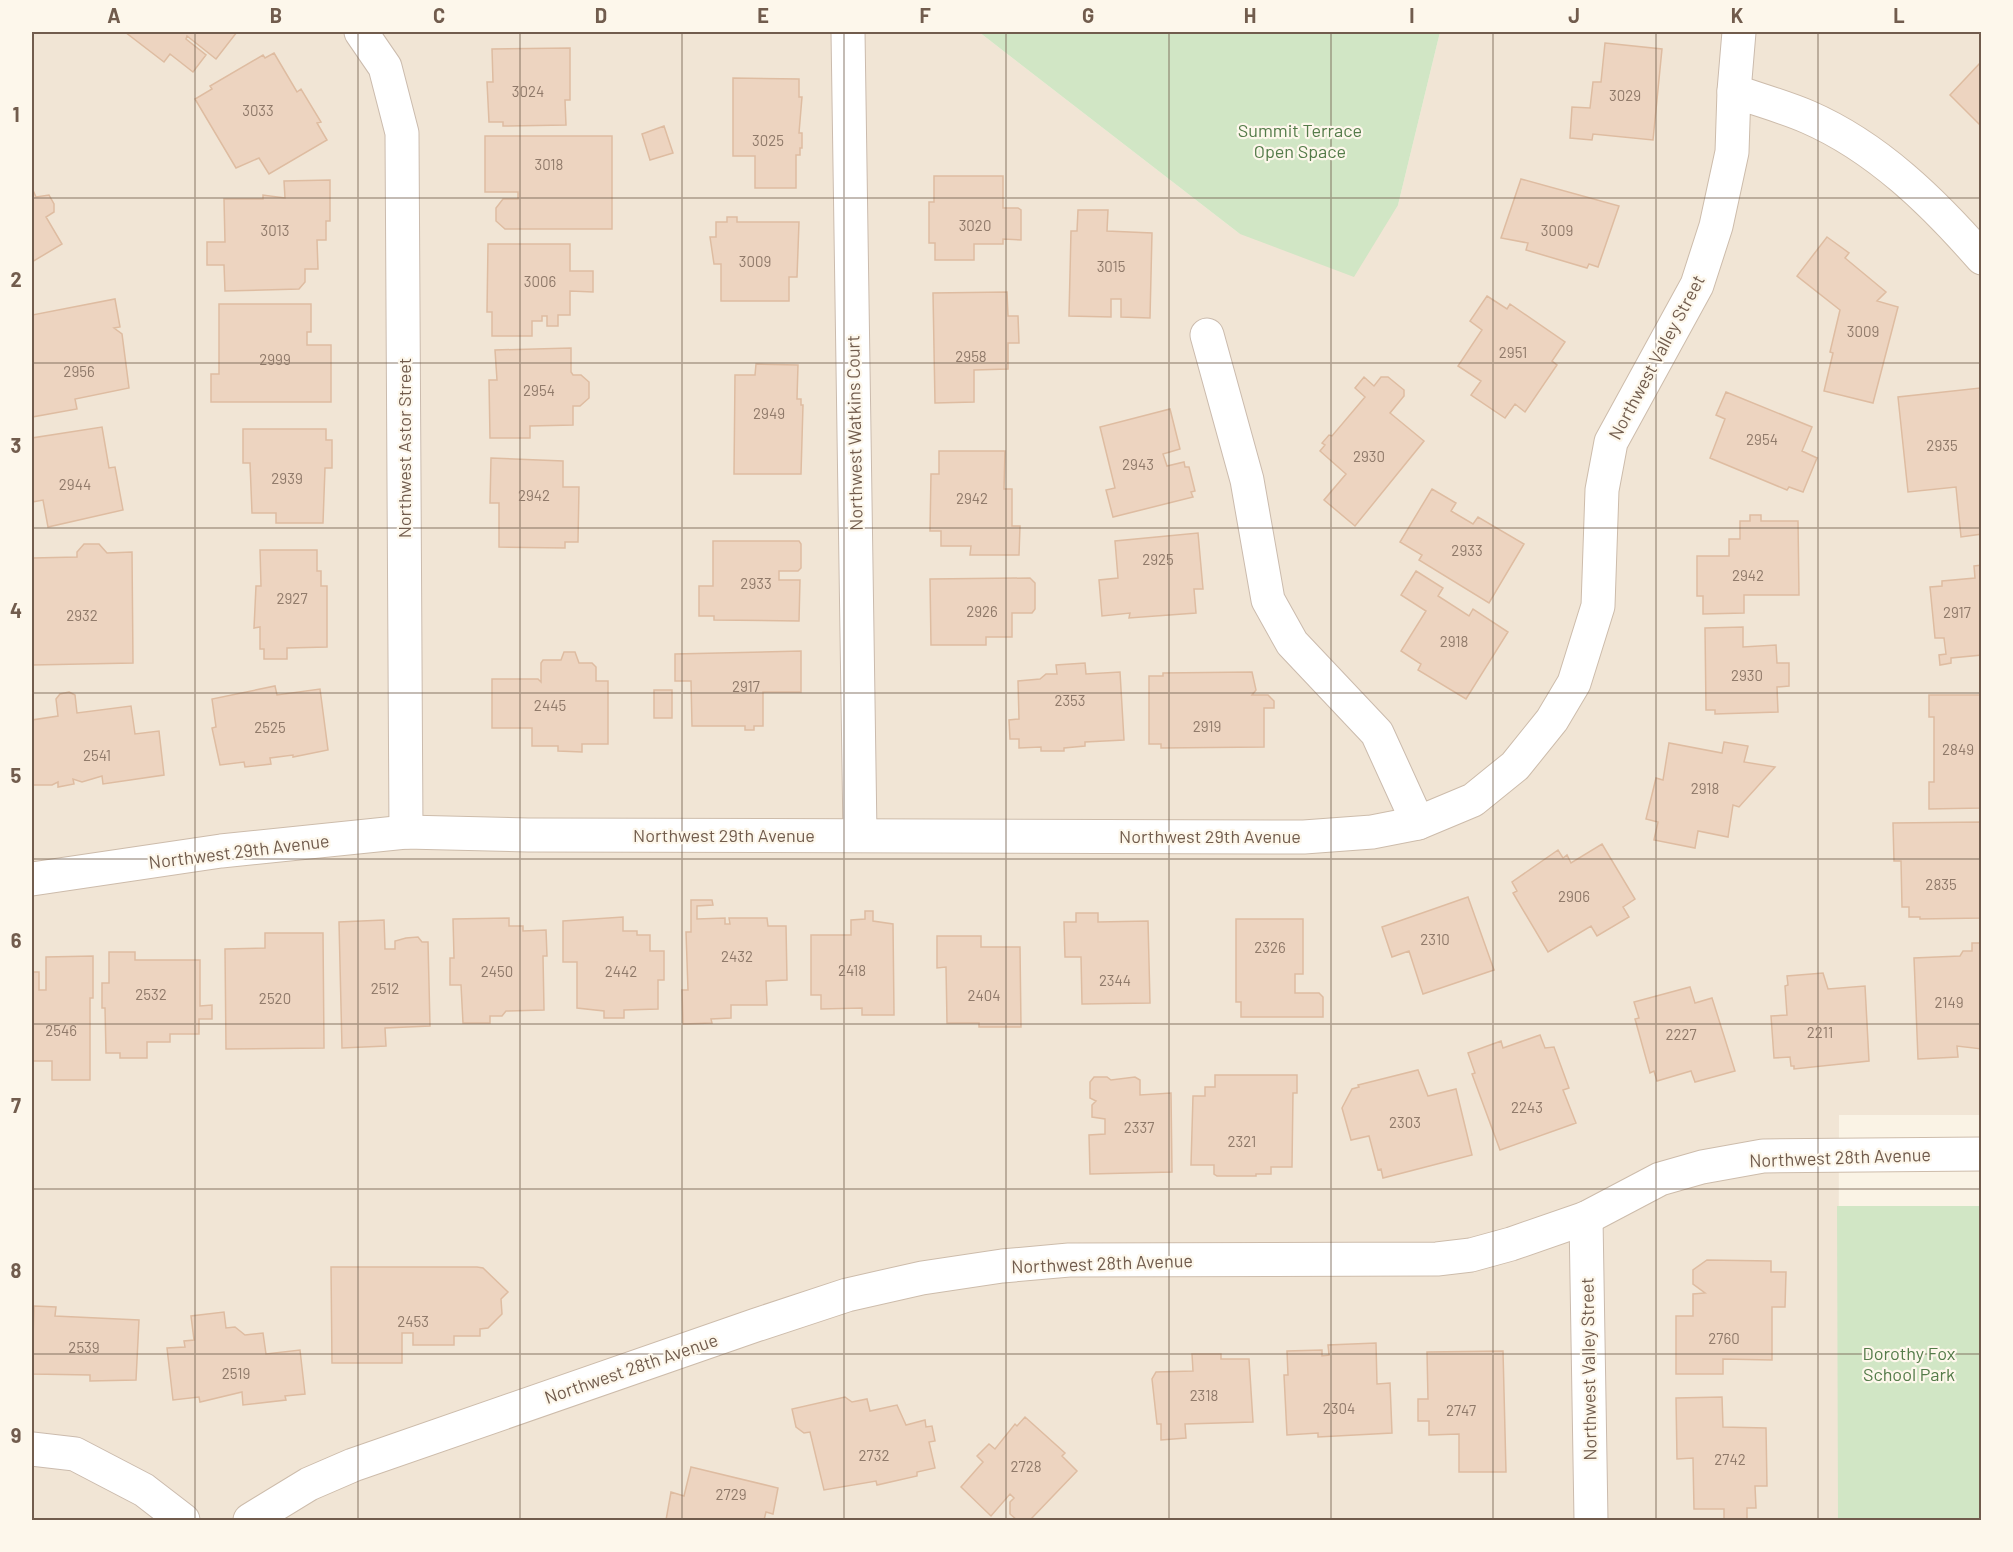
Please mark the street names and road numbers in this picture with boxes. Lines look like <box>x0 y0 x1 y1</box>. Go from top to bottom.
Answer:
street label: Northwest Valley Street <box>1603 271 1709 443</box>
street label: Northwest Watkins Court <box>841 335 867 531</box>
street label: Northwest Astor Street <box>393 358 415 538</box>
street label: Northwest 29th Avenue <box>633 824 815 846</box>
street label: Northwest 29th Avenue <box>1119 825 1301 847</box>
street label: Northwest 29th Avenue <box>147 829 331 873</box>
street label: Northwest 28th Avenue <box>1749 1143 1931 1171</box>
street label: Northwest 28th Avenue <box>1011 1249 1193 1277</box>
street label: Northwest Valley Street <box>1575 1277 1601 1461</box>
street label: Northwest 28th Avenue <box>541 1328 721 1408</box>

